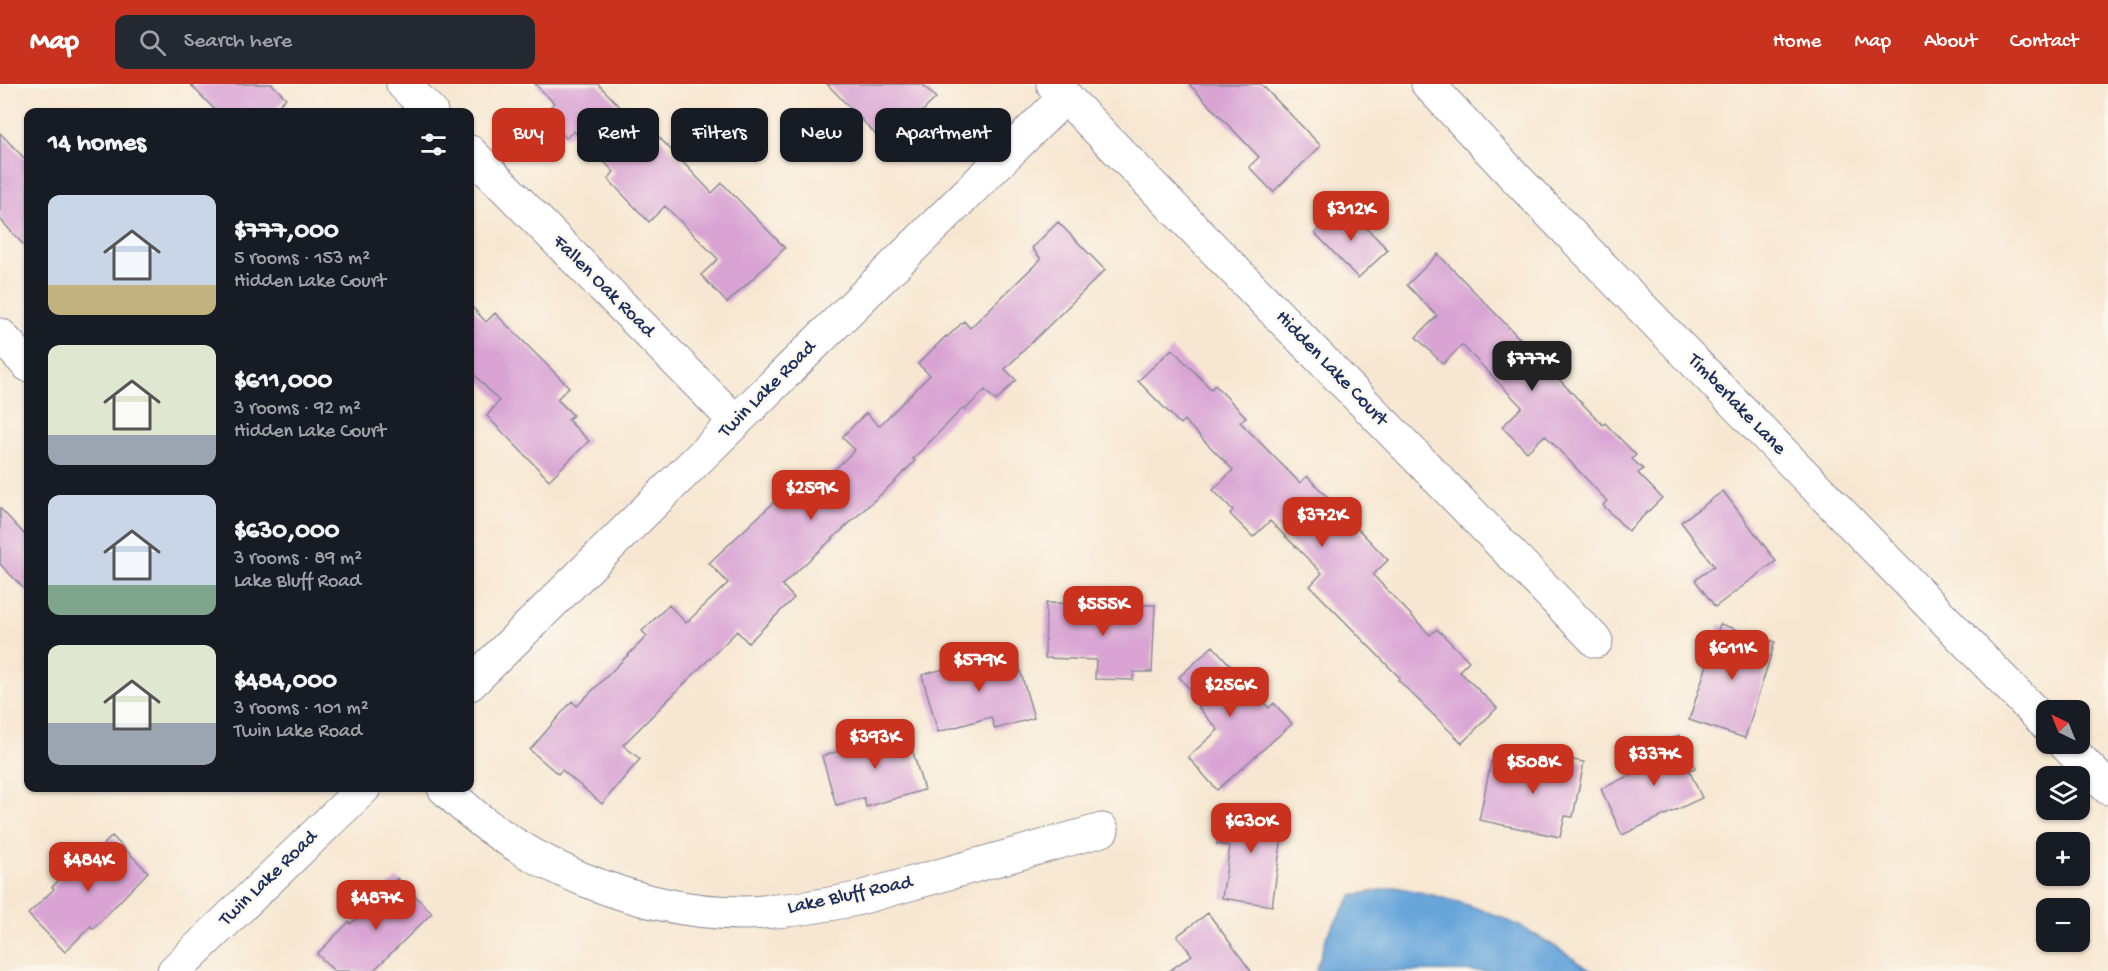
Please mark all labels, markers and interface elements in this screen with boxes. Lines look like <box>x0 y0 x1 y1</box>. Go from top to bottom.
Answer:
search box <box>115 15 535 69</box>
text: Map <box>30 26 79 59</box>
icon: search <box>136 26 169 59</box>
text: Search here <box>184 29 292 55</box>
text: Home <box>1773 30 1821 55</box>
text: Map <box>1854 30 1891 55</box>
text: About <box>1924 30 1977 55</box>
text: Contact <box>2010 30 2078 55</box>
chip: Buy <box>492 108 565 162</box>
chip: Rent <box>577 108 659 162</box>
chip: Filters <box>671 108 768 162</box>
chip: New <box>780 108 863 162</box>
chip: Apartment <box>875 108 1011 162</box>
icon: filters <box>417 128 450 161</box>
text: 14 homes <box>48 129 146 160</box>
pin: $312K <box>1309 191 1393 242</box>
text: $312K <box>1327 199 1375 222</box>
text: $777,000 <box>234 217 339 248</box>
icon: home <box>96 219 168 291</box>
street label: Fallen Oak Road <box>546 230 661 345</box>
text: 5 rooms · 153 m² <box>234 248 370 271</box>
text: Hidden Lake Court <box>234 271 386 294</box>
street label: Hidden Lake Court <box>1270 306 1393 433</box>
street label: Twin Lake Road <box>714 335 823 444</box>
pin: $777K <box>1490 341 1574 392</box>
text: $777K <box>1506 349 1558 372</box>
street label: Timberlake Lane <box>1681 349 1791 461</box>
text: $611,000 <box>234 367 332 398</box>
icon: home <box>96 369 168 441</box>
text: 3 rooms · 92 m² <box>234 398 361 421</box>
text: Hidden Lake Court <box>234 421 386 444</box>
pin: $259K <box>769 470 853 521</box>
text: $259K <box>786 478 836 501</box>
pin: $372K <box>1280 497 1364 548</box>
text: $372K <box>1297 505 1347 528</box>
text: $630,000 <box>234 517 340 548</box>
icon: home <box>96 519 168 591</box>
text: 3 rooms · 89 m² <box>234 548 362 571</box>
text: Lake Bluff Road <box>234 571 361 594</box>
pin: $555K <box>1061 586 1145 637</box>
text: $555K <box>1077 594 1129 617</box>
pin: $611K <box>1690 630 1774 681</box>
text: $611K <box>1709 638 1755 661</box>
pin: $579K <box>937 642 1021 693</box>
text: $579K <box>954 650 1004 673</box>
text: $484,000 <box>234 667 337 698</box>
pin: $256K <box>1188 667 1272 718</box>
icon: home <box>96 669 168 741</box>
text: $256K <box>1205 675 1255 698</box>
text: 3 rooms · 101 m² <box>234 698 369 721</box>
north arrow <box>2036 700 2090 754</box>
map controls <box>2036 700 2090 952</box>
pin: $393K <box>833 719 917 770</box>
text: Twin Lake Road <box>234 721 362 744</box>
text: $393K <box>850 727 900 750</box>
pin: $337K <box>1612 736 1696 787</box>
pin: $508K <box>1491 744 1575 795</box>
text: $337K <box>1628 744 1680 767</box>
text: $508K <box>1507 752 1559 775</box>
button: layers <box>2036 766 2090 820</box>
pin: $630K <box>1209 803 1293 854</box>
text: $630K <box>1225 811 1277 834</box>
street label: Twin Lake Road <box>214 825 325 932</box>
button: + <box>2036 832 2090 886</box>
pin: $484K <box>46 842 130 893</box>
text: $484K <box>63 850 113 873</box>
street label: Lake Bluff Road <box>785 871 917 920</box>
pin: $487K <box>334 880 418 931</box>
text: $487K <box>351 888 401 911</box>
button: − <box>2036 898 2090 952</box>

